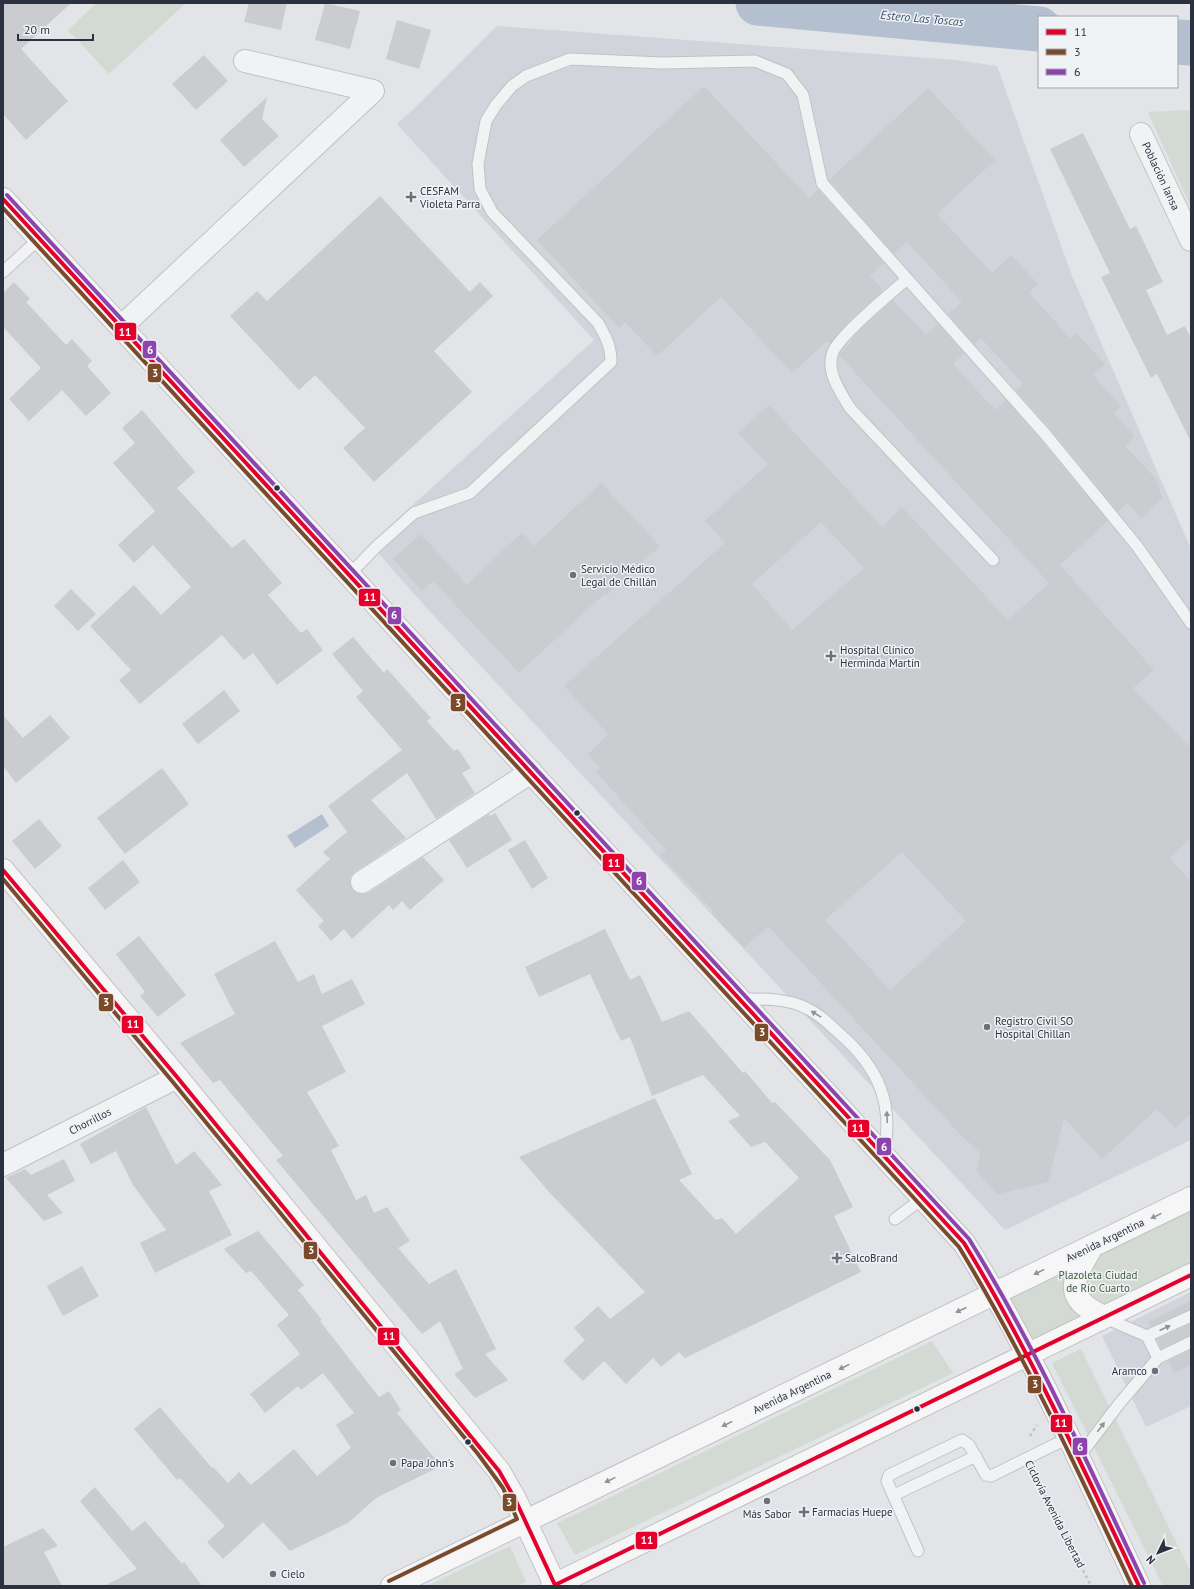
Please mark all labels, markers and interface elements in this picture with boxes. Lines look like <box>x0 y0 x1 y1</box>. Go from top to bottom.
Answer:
water label: Estero Las Toscas <box>880 7 964 29</box>
scale bar <box>18 16 93 42</box>
legend <box>1038 16 1178 88</box>
text: 20 m <box>24 22 50 37</box>
text: 11 <box>1074 24 1087 39</box>
text: 3 <box>1074 44 1081 59</box>
text: 6 <box>1074 64 1081 79</box>
street label: Población Iansa <box>1139 140 1183 212</box>
place label: CESFAM Violeta Parra <box>419 184 480 211</box>
marker: CESFAM Violeta Parra <box>405 191 417 203</box>
line badge: 11 <box>114 322 137 341</box>
text: 11 <box>119 325 131 339</box>
line badge: 6 <box>142 340 157 359</box>
text: 6 <box>147 343 153 357</box>
line badge: 3 <box>147 363 162 383</box>
text: 3 <box>152 366 158 380</box>
unlabelled marker <box>272 483 282 493</box>
place label: Servicio Médico Legal de Chillán <box>581 562 657 589</box>
marker: Servicio Médico Legal de Chillán <box>568 570 578 580</box>
line badge: 11 <box>358 588 381 607</box>
text: 11 <box>364 590 376 604</box>
line badge: 6 <box>387 606 402 625</box>
text: 6 <box>391 608 397 622</box>
place label: Hospital Clínico Herminda Martín <box>840 643 920 670</box>
marker: Hospital Clínico Herminda Martín <box>825 650 837 662</box>
line badge: 3 <box>450 693 466 712</box>
text: 3 <box>455 696 461 710</box>
unlabelled marker <box>572 808 582 818</box>
line badge: 11 <box>602 853 625 872</box>
text: 11 <box>608 856 620 870</box>
line badge: 6 <box>631 871 647 891</box>
text: 6 <box>636 874 642 888</box>
line badge: 3 <box>98 993 114 1012</box>
text: 3 <box>103 995 109 1009</box>
one-way arrow <box>811 1010 821 1018</box>
place label: Registro Civil SO Hospital Chillan <box>995 1014 1073 1041</box>
line badge: 11 <box>121 1015 144 1034</box>
text: 11 <box>127 1017 139 1031</box>
marker: Registro Civil SO Hospital Chillan <box>982 1022 992 1032</box>
line badge: 3 <box>754 1023 769 1042</box>
text: 3 <box>759 1025 765 1039</box>
street label: Chorrillos <box>67 1104 114 1138</box>
one-way arrow <box>884 1110 890 1123</box>
line badge: 11 <box>847 1119 870 1138</box>
text: 11 <box>852 1121 864 1135</box>
line badge: 6 <box>876 1137 892 1156</box>
text: 6 <box>881 1140 887 1154</box>
one-way arrow <box>1150 1212 1162 1219</box>
street label: Avenida Argentina <box>1063 1215 1147 1265</box>
line badge: 3 <box>303 1241 318 1260</box>
text: 3 <box>308 1243 314 1257</box>
place label: SalcoBrand <box>845 1251 898 1265</box>
marker: SalcoBrand <box>832 1253 842 1263</box>
park label: Plazoleta Ciudad de Río Cuarto <box>1059 1268 1137 1295</box>
one-way arrow <box>1033 1269 1045 1275</box>
one-way arrow <box>955 1307 966 1313</box>
one-way arrow <box>1160 1325 1171 1331</box>
line badge: 11 <box>377 1327 400 1346</box>
text: 11 <box>383 1329 395 1343</box>
one-way arrow <box>838 1363 849 1370</box>
place label: Aramco <box>1112 1364 1147 1378</box>
marker: Aramco <box>1150 1366 1160 1376</box>
street label: Avenida Argentina <box>750 1367 834 1417</box>
line badge: 3 <box>1027 1375 1042 1394</box>
text: 3 <box>1032 1377 1038 1391</box>
unlabelled marker <box>912 1404 922 1414</box>
line badge: 11 <box>1050 1414 1073 1433</box>
text: 11 <box>1055 1416 1067 1430</box>
one-way arrow <box>721 1420 733 1427</box>
one-way arrow <box>1097 1422 1105 1432</box>
unlabelled marker <box>463 1437 473 1447</box>
line badge: 6 <box>1072 1437 1088 1456</box>
text: 6 <box>1077 1440 1083 1454</box>
place label: Papa John's <box>401 1456 454 1470</box>
marker: Papa John's <box>388 1458 398 1468</box>
street label: Ciclovía Avenida Libertad <box>1022 1458 1088 1570</box>
one-way arrow <box>604 1477 616 1484</box>
line badge: 3 <box>502 1493 517 1512</box>
text: 3 <box>506 1495 512 1509</box>
marker: Más Sabor <box>762 1496 772 1506</box>
place label: Farmacias Huepe <box>812 1505 893 1519</box>
place label: Más Sabor <box>743 1507 792 1521</box>
marker: Farmacias Huepe <box>799 1507 809 1517</box>
line badge: 11 <box>635 1531 658 1550</box>
text: 11 <box>641 1533 653 1547</box>
north arrow <box>1138 1533 1178 1573</box>
text: N <box>1143 1552 1158 1567</box>
place label: Cielo <box>281 1567 305 1581</box>
marker: Cielo <box>268 1569 278 1579</box>

